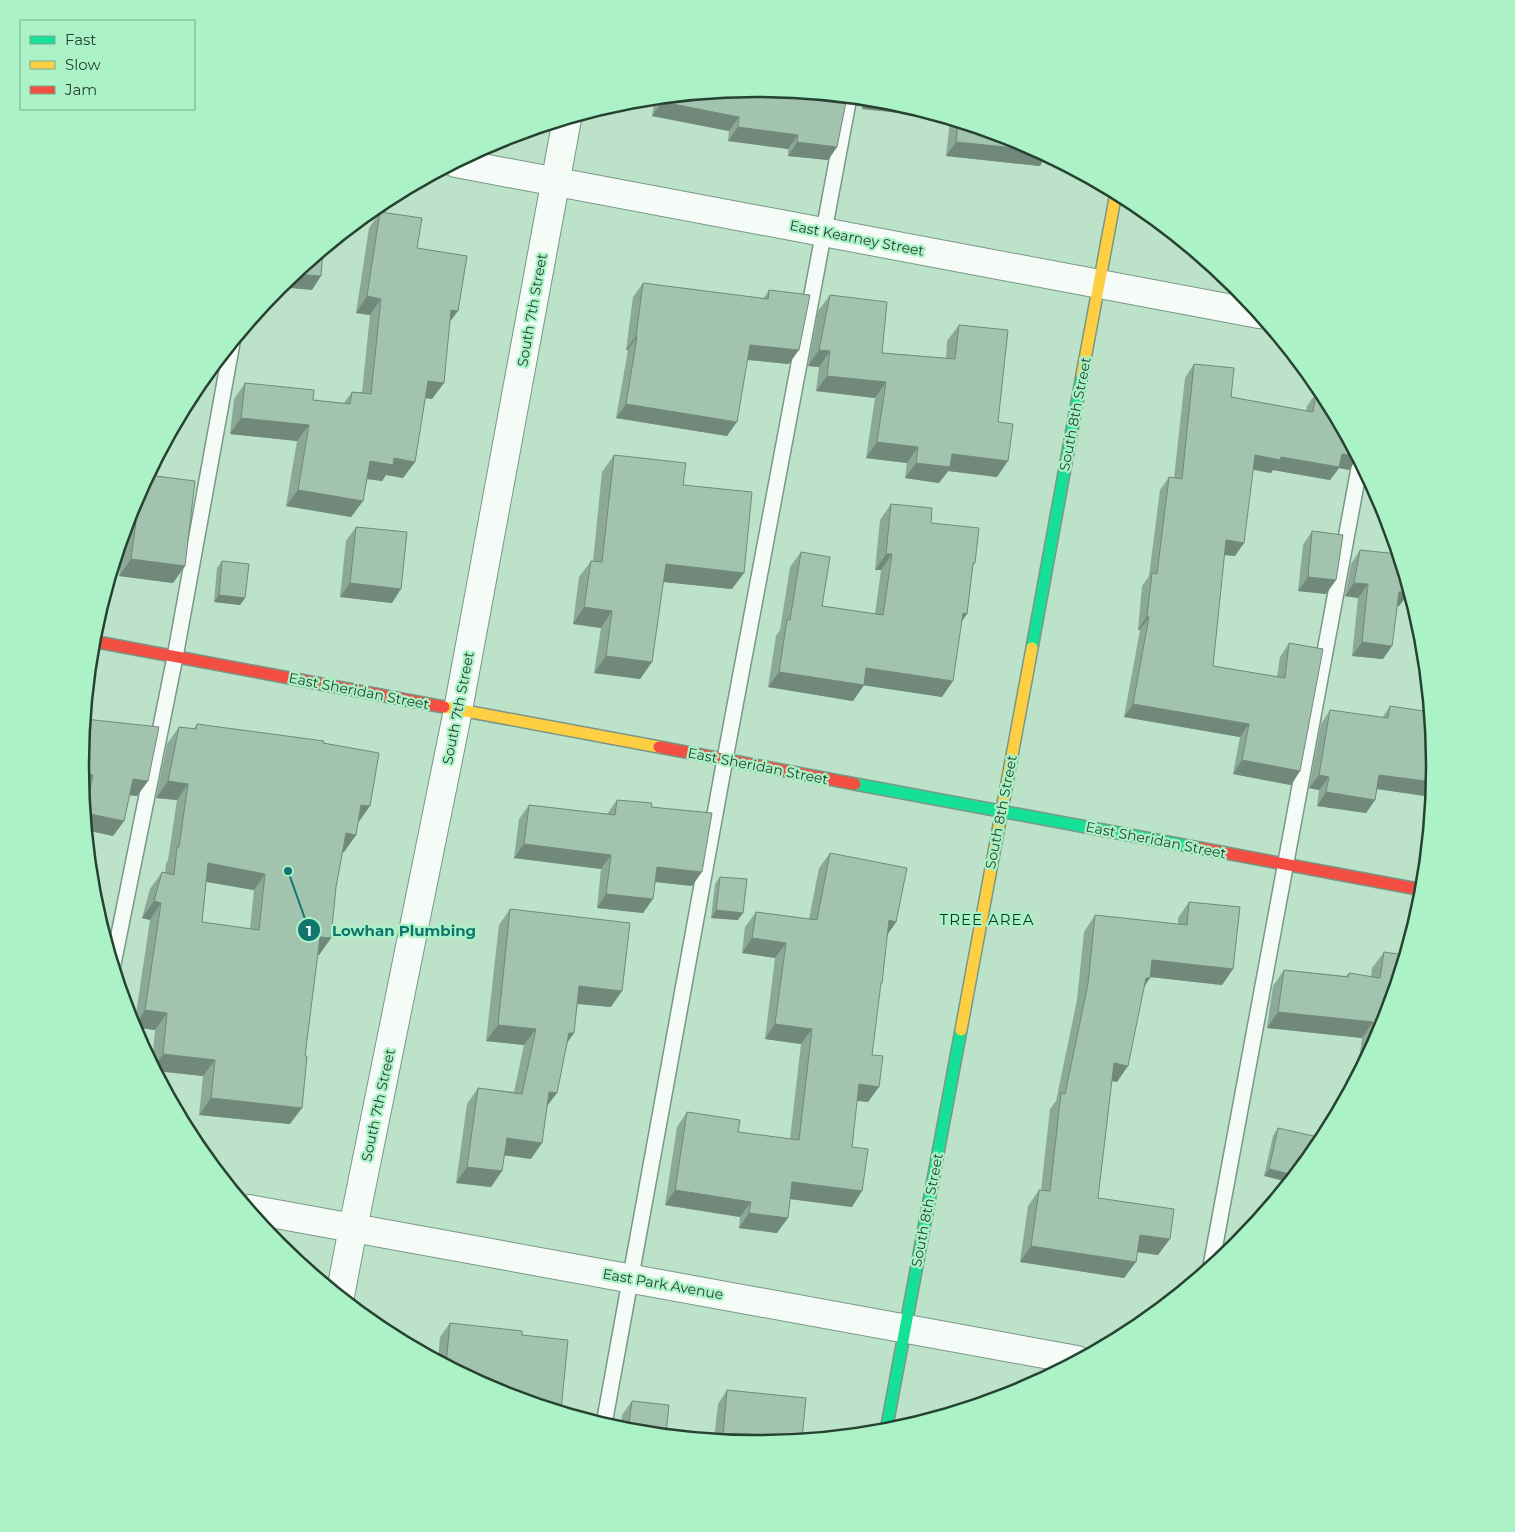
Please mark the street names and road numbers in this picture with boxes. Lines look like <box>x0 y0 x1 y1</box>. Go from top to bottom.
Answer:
street label: East Kearney Street <box>788 216 926 260</box>
street label: South 7th Street <box>513 252 551 368</box>
street label: South 8th Street <box>1055 355 1095 472</box>
street label: South 7th Street <box>438 650 478 766</box>
street label: East Sheridan Street <box>287 669 431 714</box>
street label: East Sheridan Street <box>686 744 830 789</box>
street label: South 8th Street <box>981 753 1021 870</box>
street label: East Sheridan Street <box>1084 818 1228 863</box>
street label: South 7th Street <box>357 1047 399 1163</box>
street label: South 8th Street <box>907 1151 947 1268</box>
street label: East Park Avenue <box>601 1265 725 1303</box>

